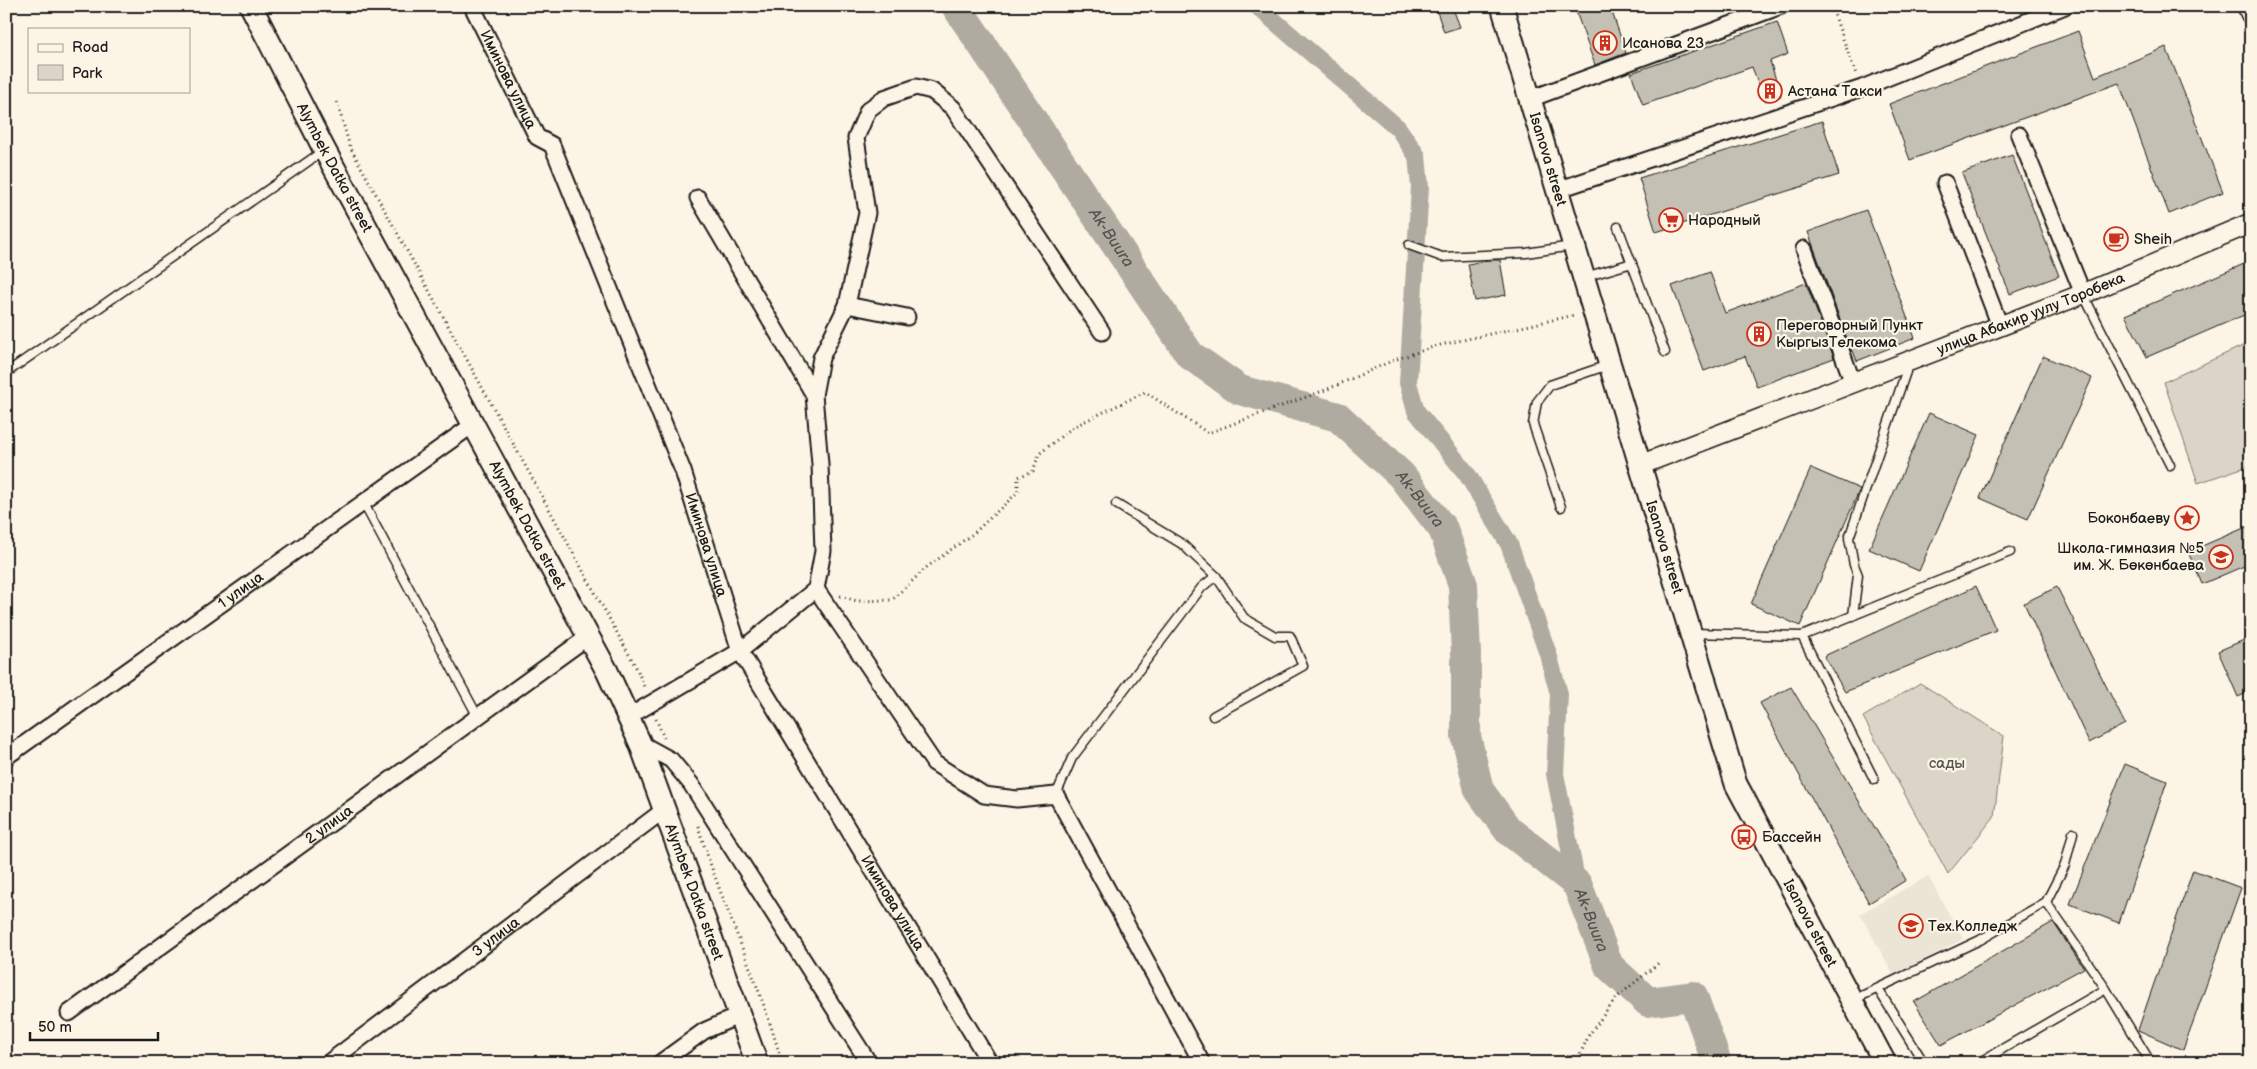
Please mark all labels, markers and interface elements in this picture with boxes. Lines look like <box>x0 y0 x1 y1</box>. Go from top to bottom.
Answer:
street label: Иминова улица <box>476 27 541 132</box>
legend <box>28 28 190 92</box>
building icon: Исанова 23 <box>1592 30 1618 56</box>
place label: Исанова 23 <box>1622 34 1704 53</box>
text: Road <box>72 38 108 57</box>
text: Park <box>72 64 103 83</box>
building icon: Астана Такси <box>1757 78 1783 104</box>
place label: Астана Такси <box>1787 82 1882 101</box>
street label: Alymbek Datka street <box>293 100 377 236</box>
street label: Isanova street <box>1525 110 1571 209</box>
water label: Ak-Buura <box>1084 204 1138 271</box>
supermarket icon: Народный <box>1658 207 1684 233</box>
place label: Народный <box>1688 211 1761 230</box>
cafe icon: Sheih <box>2103 226 2129 252</box>
place label: Sheih <box>2134 230 2172 249</box>
street label: улица Абакир уулу Торобека <box>1934 268 2128 359</box>
place label: Переговорный Пункт КыргызТелекома <box>1776 316 1923 352</box>
building icon: Переговорный Пункт КыргызТелекома <box>1746 321 1772 347</box>
street label: Alymbek Datka street <box>485 457 571 593</box>
water label: Ak-Buura <box>1391 466 1448 531</box>
street label: Иминова улица <box>681 490 732 599</box>
street label: Isanova street <box>1642 498 1688 596</box>
place icon: Боконбаеву <box>2174 505 2200 531</box>
place label: Боконбаеву <box>2088 509 2170 528</box>
place label: Школа-гимназия №5 им. Ж. Бөкөнбаева <box>2057 539 2204 575</box>
school or university icon: Школа-гимназия №5 им. Ж. Бөкөнбаева <box>2208 544 2234 570</box>
street label: 1 улица <box>214 567 267 613</box>
park label: сады <box>1929 754 1965 773</box>
street label: 2 улица <box>301 801 357 848</box>
street label: Alymbek Datka street <box>661 821 728 963</box>
bus stop icon: Бассейн <box>1731 824 1757 850</box>
place label: Бассейн <box>1762 828 1821 847</box>
street label: Иминова улица <box>857 852 929 954</box>
street label: Isanova street <box>1779 876 1842 970</box>
water label: Ak-Buura <box>1570 885 1612 955</box>
street label: 3 улица <box>468 913 523 961</box>
school or university icon: Тех.Колледж <box>1898 913 1924 939</box>
place label: Тех.Колледж <box>1928 917 2018 936</box>
scale bar <box>30 1009 158 1041</box>
text: 50 m <box>38 1018 72 1037</box>

